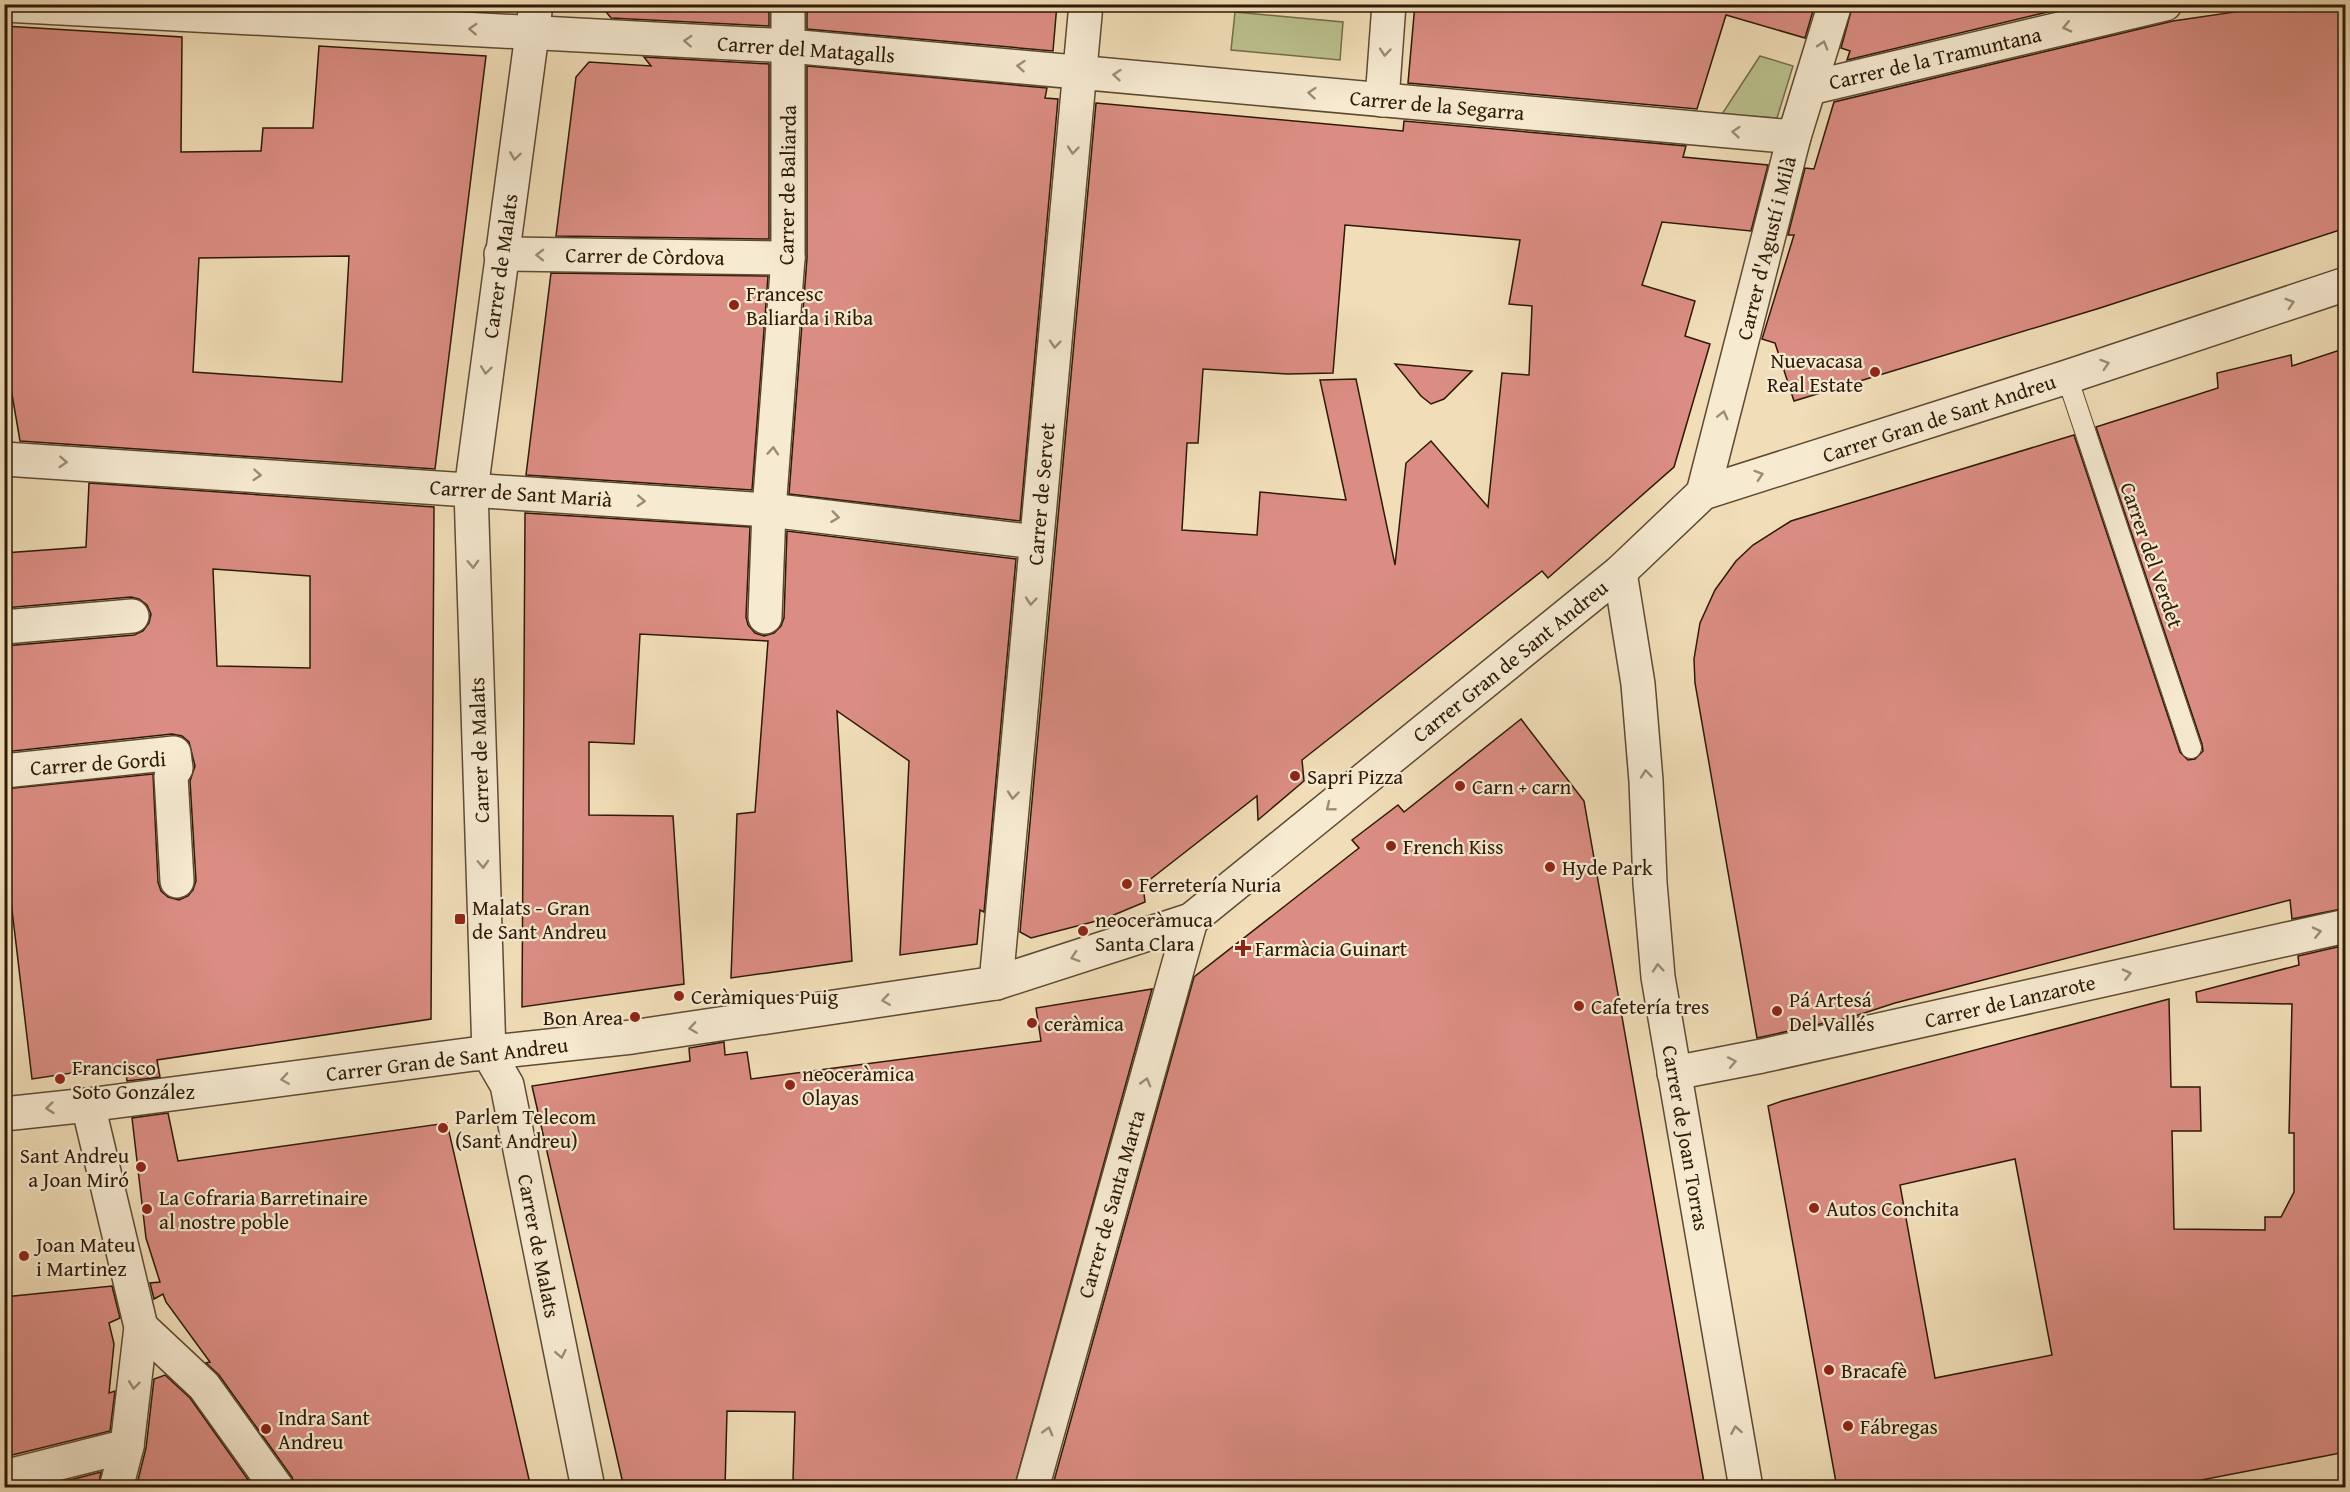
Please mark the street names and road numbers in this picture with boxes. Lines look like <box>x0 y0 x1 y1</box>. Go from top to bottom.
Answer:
street label: Carrer de la Tramuntana <box>1826 18 2044 98</box>
street label: Carrer del Matagalls <box>716 27 896 71</box>
street label: Carrer de la Segarra <box>1348 82 1526 128</box>
street label: Carrer de Baliarda <box>770 105 804 265</box>
street label: Carrer d'Agustí i Milà <box>1728 153 1804 343</box>
street label: Carrer de Malats <box>474 192 526 340</box>
street label: Carrer de Còrdova <box>565 239 725 273</box>
street label: Carrer Gran de Sant Andreu <box>1818 365 2060 470</box>
street label: Carrer de Servet <box>1019 421 1063 567</box>
street label: Carrer de Sant Marià <box>429 471 613 515</box>
street label: Carrer del Verdet <box>2113 478 2192 633</box>
street label: Carrer Gran de Sant Andreu <box>1406 572 1615 750</box>
street label: Carrer de Malats <box>461 677 497 823</box>
street label: Carrer de Gordi <box>29 743 167 783</box>
street label: Carrer de Lanzarote <box>1921 966 2099 1036</box>
street label: Carrer Gran de Sant Andreu <box>324 1029 570 1089</box>
street label: Carrer de Joan Torras <box>1654 1043 1718 1233</box>
street label: Carrer de Santa Marta <box>1069 1106 1153 1302</box>
street label: Carrer de Malats <box>510 1171 568 1321</box>

